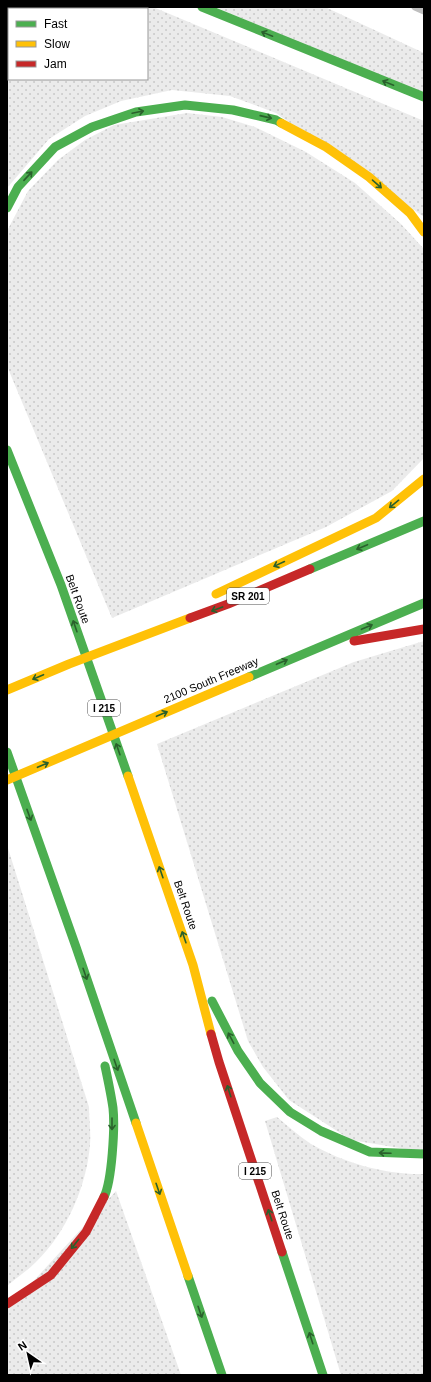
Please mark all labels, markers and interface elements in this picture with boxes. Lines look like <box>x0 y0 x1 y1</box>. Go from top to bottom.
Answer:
legend <box>8 8 148 80</box>
text: Fast <box>44 17 68 31</box>
one-way arrow <box>262 29 274 37</box>
text: Slow <box>44 37 70 51</box>
text: Jam <box>44 57 67 71</box>
one-way arrow <box>382 78 394 86</box>
one-way arrow <box>131 107 144 115</box>
one-way arrow <box>260 114 273 122</box>
one-way arrow <box>23 171 33 181</box>
one-way arrow <box>372 179 382 189</box>
one-way arrow <box>388 500 399 508</box>
one-way arrow <box>357 544 369 552</box>
one-way arrow <box>274 561 286 568</box>
street label: Belt Route <box>64 573 92 625</box>
road number: SR 201 <box>227 588 269 604</box>
one-way arrow <box>211 605 223 613</box>
one-way arrow <box>71 621 79 633</box>
one-way arrow <box>360 622 372 630</box>
street label: 2100 South Freeway <box>162 654 261 705</box>
one-way arrow <box>275 658 287 666</box>
one-way arrow <box>32 674 44 681</box>
road number: I 215 <box>88 700 120 716</box>
one-way arrow <box>156 709 168 717</box>
one-way arrow <box>114 743 122 755</box>
one-way arrow <box>36 760 48 768</box>
one-way arrow <box>26 809 34 821</box>
one-way arrow <box>157 866 165 878</box>
street label: Belt Route <box>172 879 200 931</box>
one-way arrow <box>180 930 187 943</box>
one-way arrow <box>82 968 90 980</box>
one-way arrow <box>227 1032 235 1044</box>
one-way arrow <box>113 1059 121 1071</box>
one-way arrow <box>225 1085 232 1098</box>
one-way arrow <box>108 1117 116 1130</box>
one-way arrow <box>379 1149 392 1157</box>
road number: I 215 <box>239 1163 271 1179</box>
one-way arrow <box>155 1182 163 1194</box>
street label: Belt Route <box>269 1189 297 1241</box>
one-way arrow <box>266 1208 273 1221</box>
one-way arrow <box>71 1239 80 1250</box>
one-way arrow <box>197 1305 205 1317</box>
one-way arrow <box>307 1332 314 1345</box>
north arrow <box>8 1334 48 1374</box>
text: N <box>16 1338 29 1353</box>

